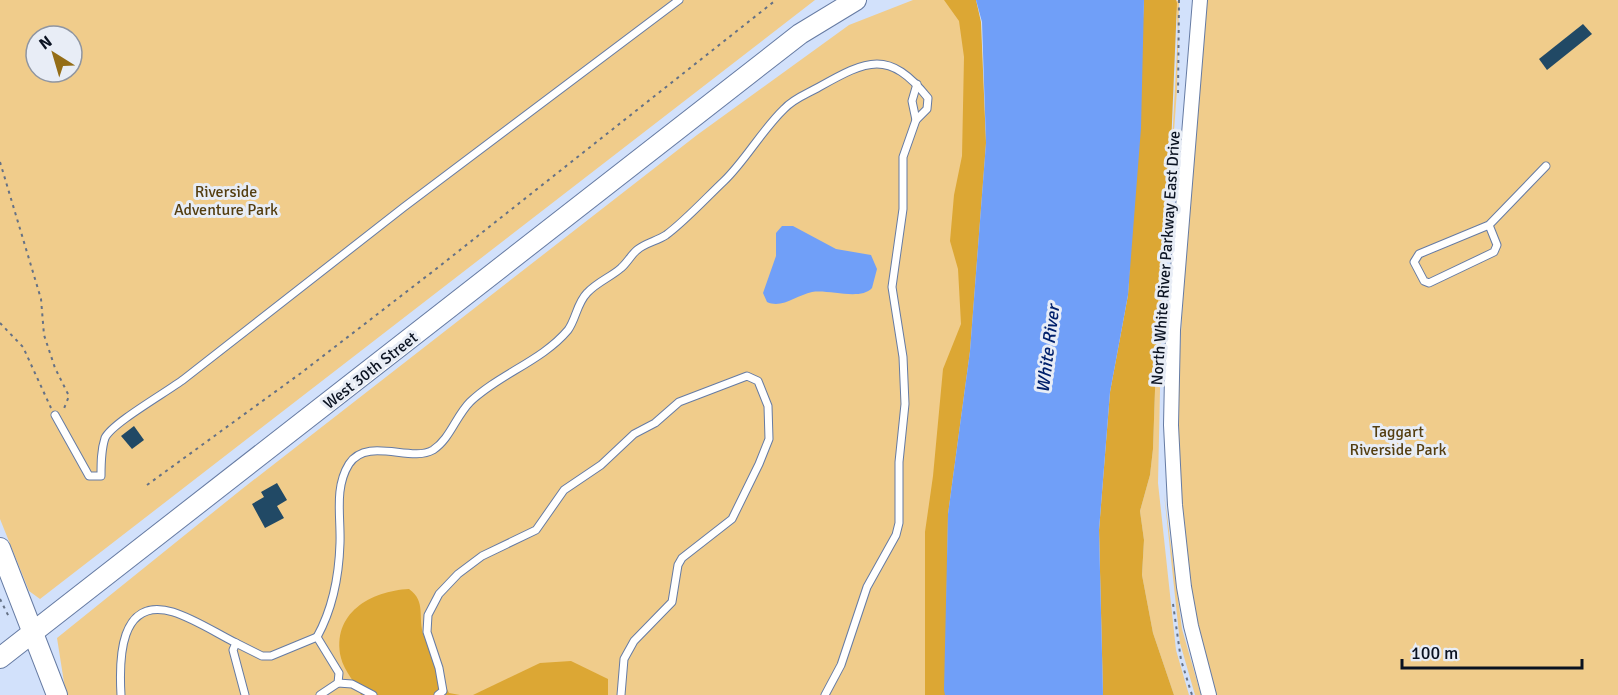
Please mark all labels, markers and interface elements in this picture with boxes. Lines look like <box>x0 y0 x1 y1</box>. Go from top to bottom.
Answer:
north arrow <box>24 24 84 84</box>
text: N <box>35 31 56 54</box>
street label: North White River Parkway East Drive <box>1147 130 1185 386</box>
park label: Riverside Adventure Park <box>174 182 278 220</box>
water label: White River <box>1032 302 1065 394</box>
street label: West 30th Street <box>320 328 422 414</box>
park label: Taggart Riverside Park <box>1350 422 1446 460</box>
scale bar <box>1402 632 1582 670</box>
text: 100 m <box>1411 642 1458 664</box>

